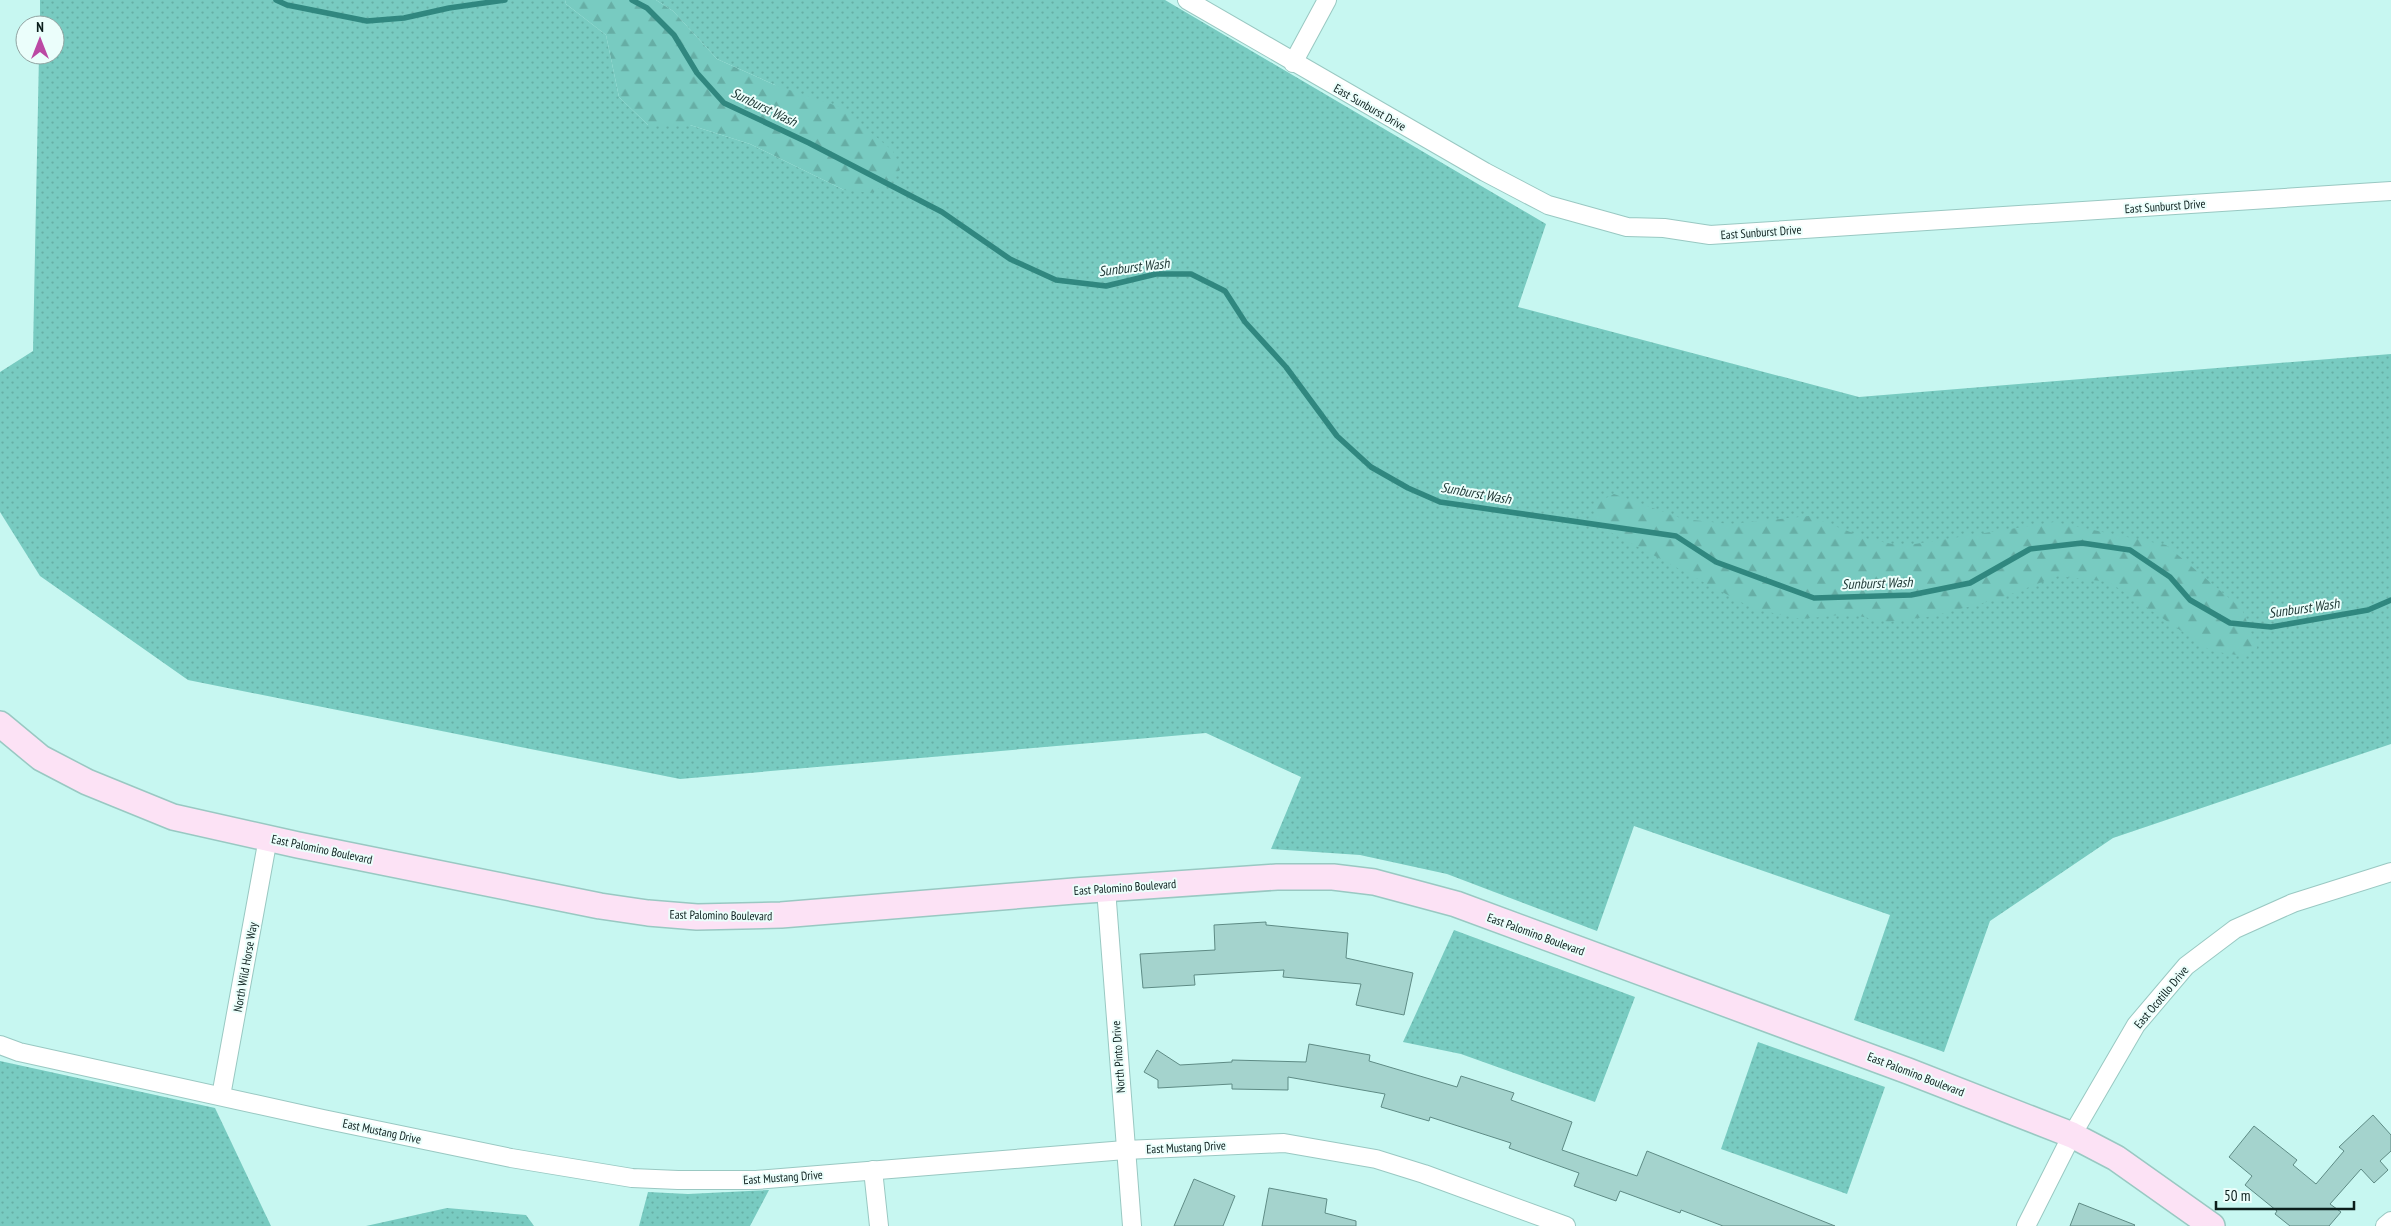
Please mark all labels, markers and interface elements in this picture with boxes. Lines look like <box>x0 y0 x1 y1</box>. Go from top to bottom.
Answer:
north arrow <box>15 15 65 65</box>
text: N <box>36 18 44 36</box>
street label: East Sunburst Drive <box>1331 80 1409 134</box>
water label: Sunburst Wash <box>728 83 801 131</box>
street label: East Sunburst Drive <box>2124 196 2206 216</box>
street label: East Sunburst Drive <box>1720 222 1802 242</box>
water label: Sunburst Wash <box>1098 254 1171 280</box>
water label: Sunburst Wash <box>1439 478 1513 508</box>
water label: Sunburst Wash <box>1841 573 1914 593</box>
water label: Sunburst Wash <box>2268 594 2341 622</box>
street label: East Palomino Boulevard <box>270 831 374 867</box>
street label: East Palomino Boulevard <box>1073 876 1177 898</box>
street label: East Palomino Boulevard <box>670 907 772 923</box>
street label: East Palomino Boulevard <box>1485 909 1587 959</box>
street label: North Wild Horse Way <box>230 921 260 1013</box>
street label: East Ocotillo Drive <box>2131 963 2191 1031</box>
street label: North Pinto Drive <box>1108 1020 1128 1094</box>
street label: East Palomino Boulevard <box>1865 1049 1967 1099</box>
street label: East Mustang Drive <box>341 1115 423 1147</box>
street label: East Mustang Drive <box>1146 1137 1226 1157</box>
street label: East Mustang Drive <box>743 1167 823 1187</box>
scale bar <box>2216 1178 2354 1210</box>
text: 50 m <box>2224 1186 2250 1205</box>

